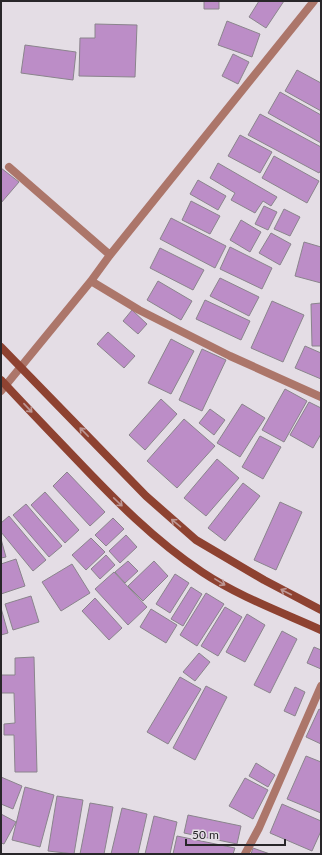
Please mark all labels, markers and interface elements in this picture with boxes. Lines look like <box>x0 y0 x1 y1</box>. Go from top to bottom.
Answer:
one-way arrow <box>23 403 33 413</box>
one-way arrow <box>79 427 88 437</box>
one-way arrow <box>113 498 123 507</box>
one-way arrow <box>171 519 182 528</box>
one-way arrow <box>214 579 226 587</box>
one-way arrow <box>281 588 293 595</box>
scale bar <box>186 821 285 847</box>
text: 50 m <box>192 827 219 842</box>

